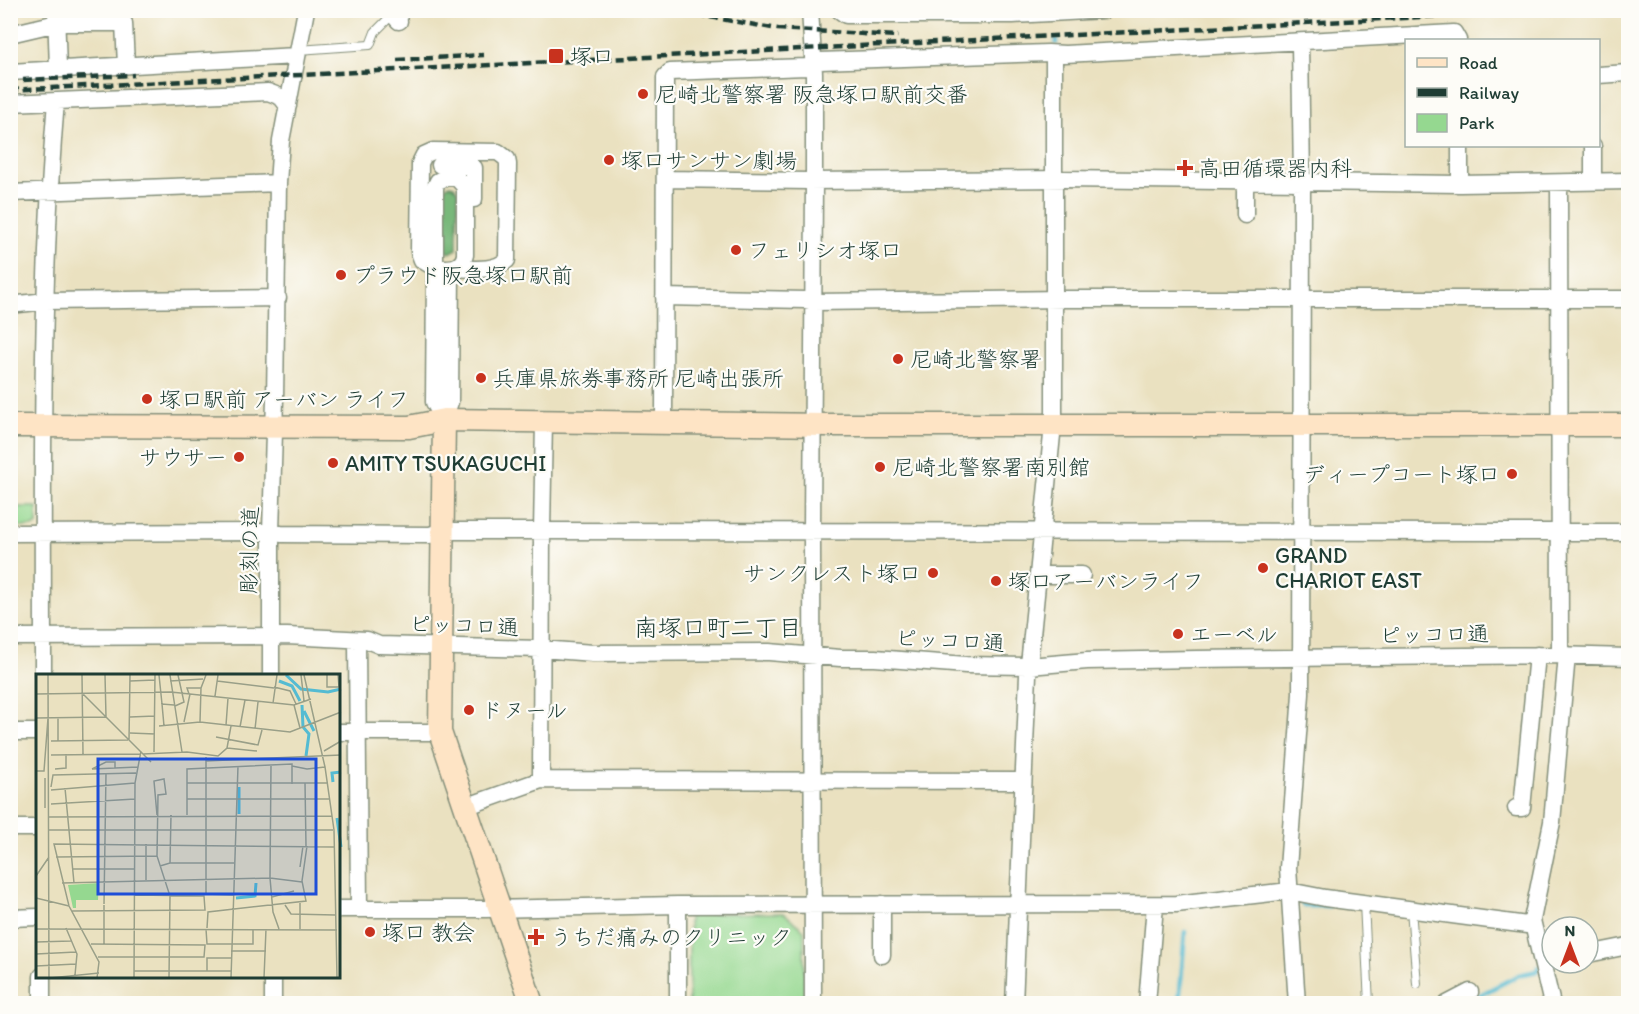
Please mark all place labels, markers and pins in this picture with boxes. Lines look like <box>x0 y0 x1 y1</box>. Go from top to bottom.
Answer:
place label: 塚口 <box>570 43 614 70</box>
marker: 塚口 <box>547 47 565 65</box>
place label: 尼崎北警察署 阪急塚口駅前交番 <box>655 81 968 108</box>
marker: 尼崎北警察署 阪急塚口駅前交番 <box>636 87 650 101</box>
place label: 塚口サンサン劇場 <box>621 147 797 174</box>
marker: 塚口サンサン劇場 <box>602 153 616 167</box>
place label: 高田循環器内科 <box>1198 155 1352 182</box>
marker: 高田循環器内科 <box>1176 159 1194 177</box>
place label: フェリシオ塚口 <box>748 237 902 264</box>
marker: フェリシオ塚口 <box>729 243 743 257</box>
place label: プラウド阪急塚口駅前 <box>353 262 573 289</box>
marker: プラウド阪急塚口駅前 <box>334 268 348 282</box>
place label: 尼崎北警察署 <box>910 346 1042 373</box>
marker: 尼崎北警察署 <box>891 352 905 366</box>
place label: 兵庫県旅券事務所 尼崎出張所 <box>493 365 784 392</box>
marker: 兵庫県旅券事務所 尼崎出張所 <box>474 371 488 385</box>
place label: 塚口駅前 アーバン ライフ <box>159 386 409 413</box>
marker: 塚口駅前 アーバン ライフ <box>140 392 154 406</box>
place label: サウサー <box>139 444 227 471</box>
marker: サウサー <box>232 450 246 464</box>
place label: AMITY TSUKAGUCHI <box>345 450 546 477</box>
place label: 尼崎北警察署南別館 <box>892 454 1090 481</box>
marker: AMITY TSUKAGUCHI <box>326 456 340 470</box>
marker: 尼崎北警察署南別館 <box>873 460 887 474</box>
place label: ディープコート塚口 <box>1303 461 1500 488</box>
marker: ディープコート塚口 <box>1505 467 1519 481</box>
place label: GRAND CHARIOT EAST <box>1275 542 1422 594</box>
place label: サンクレスト塚口 <box>743 560 921 587</box>
marker: GRAND CHARIOT EAST <box>1256 561 1270 575</box>
marker: サンクレスト塚口 <box>926 566 940 580</box>
place label: 塚口アーバンライフ <box>1008 568 1204 595</box>
marker: 塚口アーバンライフ <box>989 574 1003 588</box>
place label: エーベル <box>1190 621 1278 648</box>
marker: エーベル <box>1171 627 1185 641</box>
place label: ドヌール <box>481 697 568 724</box>
marker: ドヌール <box>462 703 476 717</box>
place label: 塚口 教会 <box>382 919 475 946</box>
place label: うちだ痛みのクリニック <box>550 924 792 951</box>
marker: 塚口 教会 <box>363 925 377 939</box>
marker: うちだ痛みのクリニック <box>527 928 545 946</box>

